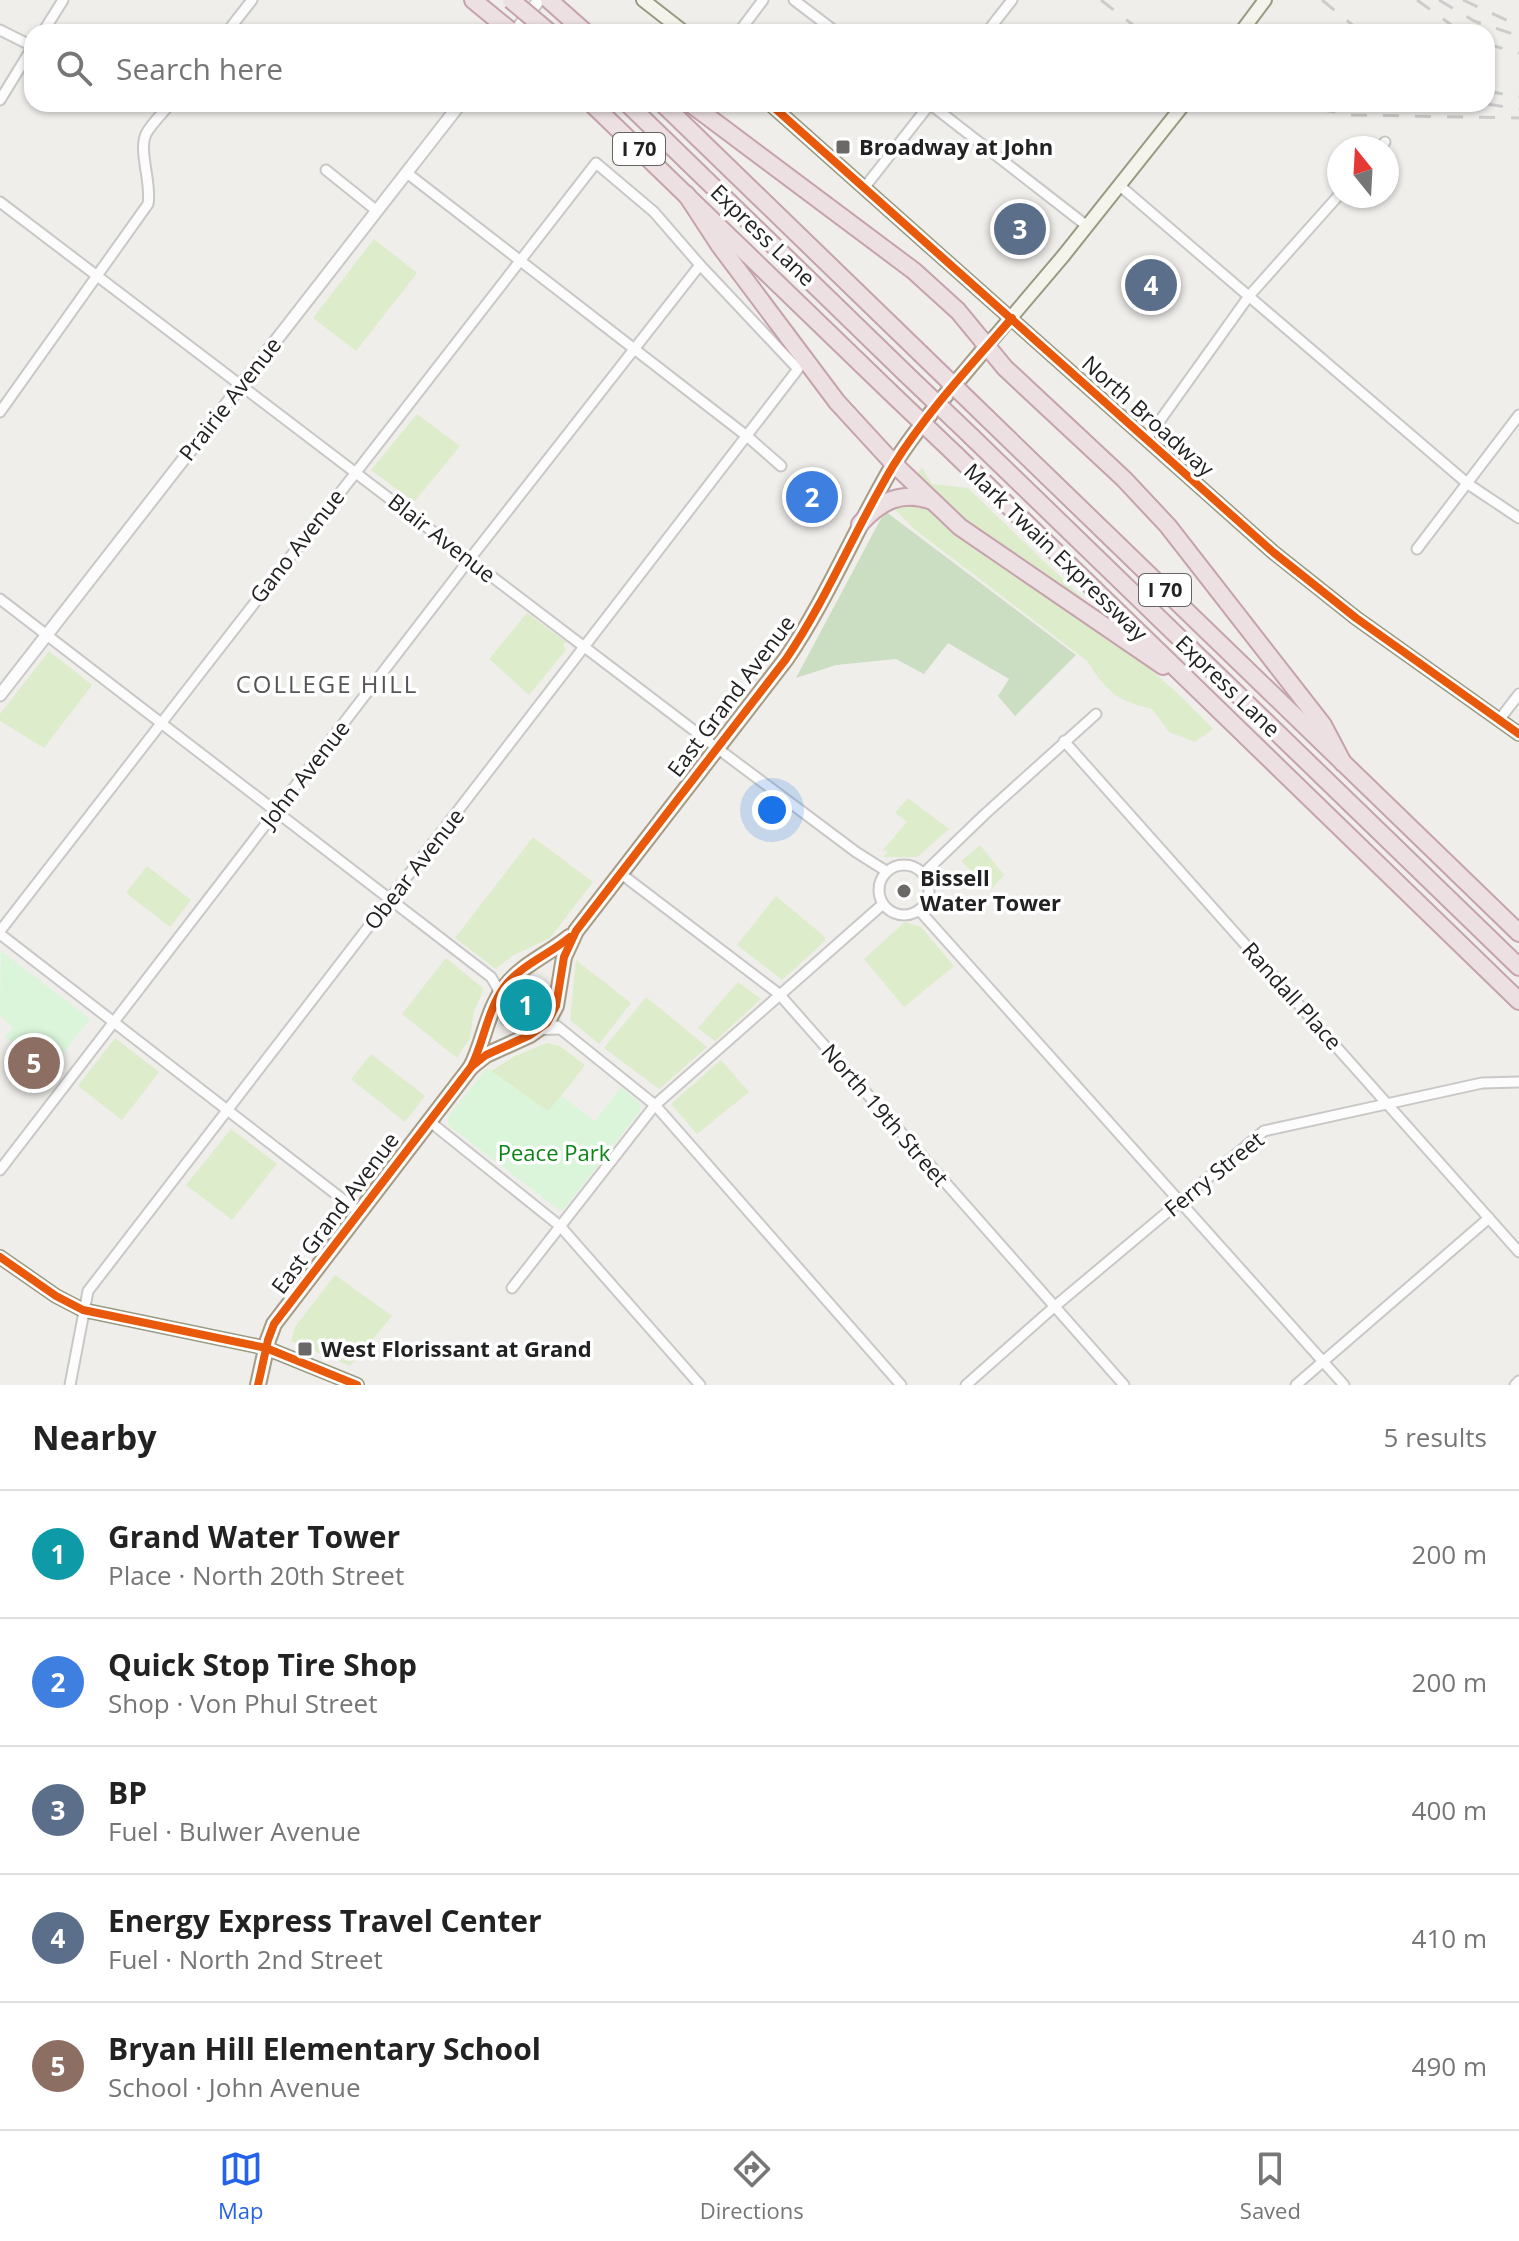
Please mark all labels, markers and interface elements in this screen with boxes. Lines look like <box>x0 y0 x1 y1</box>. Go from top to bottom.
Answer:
search box <box>24 24 1495 112</box>
icon: search <box>52 46 96 90</box>
text: Search here <box>116 48 283 89</box>
place label: Broadway at John <box>859 131 1053 161</box>
road number: I 70 <box>613 133 665 165</box>
north arrow <box>1327 136 1399 208</box>
marker: Broadway at John <box>834 138 852 156</box>
street label: Express Lane <box>705 177 823 292</box>
pin: 3 <box>994 199 1046 259</box>
pin: 4 <box>1125 255 1177 315</box>
street label: Prairie Avenue <box>171 330 287 466</box>
street label: North Broadway <box>1076 348 1222 483</box>
street label: Mark Twain Expressway <box>958 456 1156 648</box>
pin: 2 <box>786 467 838 527</box>
street label: Gano Avenue <box>242 482 350 609</box>
street label: Blair Avenue <box>383 486 503 589</box>
road number: I 70 <box>1139 574 1191 606</box>
street label: East Grand Avenue <box>660 609 801 782</box>
street label: Express Lane <box>1170 628 1288 743</box>
district label: COLLEGE HILL <box>236 667 418 700</box>
street label: John Avenue <box>252 714 356 835</box>
your location <box>752 790 792 830</box>
street label: Obear Avenue <box>356 801 470 935</box>
place label: Bissell Water Tower <box>920 862 1061 917</box>
marker: Bissell Water Tower <box>895 882 913 900</box>
street label: Randall Place <box>1236 935 1349 1056</box>
pin: 1 <box>500 975 552 1035</box>
pin: 5 <box>8 1033 60 1093</box>
street label: North 19th Street <box>816 1037 956 1192</box>
street label: Ferry Street <box>1157 1124 1270 1223</box>
street label: East Grand Avenue <box>264 1126 405 1299</box>
park label: Peace Park <box>498 1137 611 1167</box>
place label: West Florissant at Grand <box>321 1333 592 1363</box>
marker: West Florissant at Grand <box>296 1340 314 1358</box>
text: Nearby <box>32 1414 157 1460</box>
text: 5 results <box>1384 1419 1487 1455</box>
text: Grand Water Tower <box>108 1516 400 1557</box>
text: 1 <box>51 1536 65 1572</box>
text: 200 m <box>1412 1536 1487 1572</box>
text: Place · North 20th Street <box>108 1557 404 1593</box>
text: Quick Stop Tire Shop <box>108 1644 417 1685</box>
text: 2 <box>51 1664 65 1700</box>
text: 200 m <box>1412 1664 1487 1700</box>
text: Shop · Von Phul Street <box>108 1685 377 1721</box>
text: BP <box>108 1772 147 1813</box>
text: 3 <box>51 1792 65 1828</box>
text: 400 m <box>1412 1792 1487 1828</box>
text: Fuel · Bulwer Avenue <box>108 1813 361 1849</box>
text: Energy Express Travel Center <box>108 1900 542 1941</box>
text: 4 <box>51 1920 65 1956</box>
text: 410 m <box>1412 1920 1487 1956</box>
text: Fuel · North 2nd Street <box>108 1941 383 1977</box>
text: Bryan Hill Elementary School <box>108 2028 541 2069</box>
text: 5 <box>51 2048 65 2084</box>
text: 490 m <box>1412 2048 1487 2084</box>
text: School · John Avenue <box>108 2069 361 2105</box>
tab: Map <box>218 2147 264 2225</box>
tab: Directions <box>700 2147 804 2225</box>
tab: Saved <box>1240 2147 1301 2225</box>

